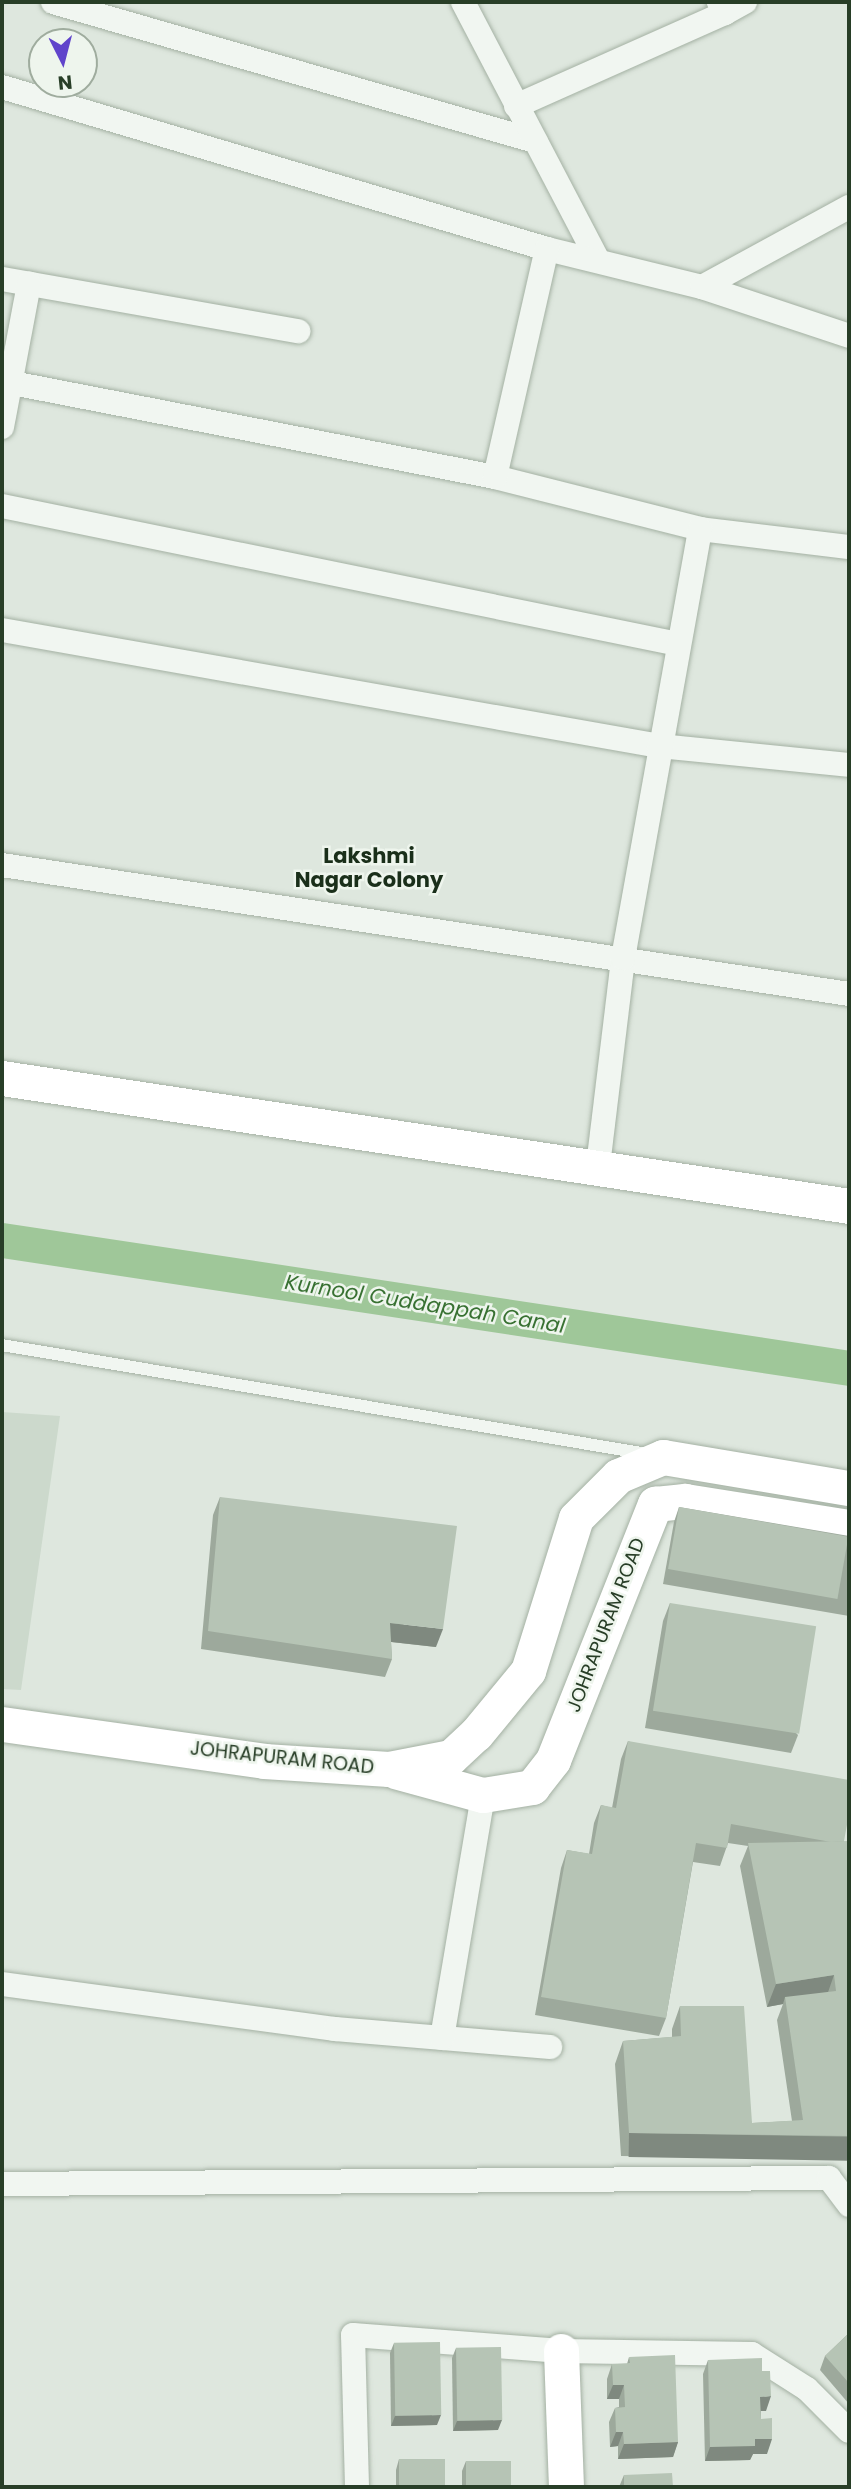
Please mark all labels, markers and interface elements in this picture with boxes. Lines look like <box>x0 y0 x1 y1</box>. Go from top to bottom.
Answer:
north arrow <box>28 28 98 98</box>
text: N <box>57 68 74 97</box>
district label: Lakshmi Nagar Colony <box>295 843 443 893</box>
water label: Kurnool Cuddappah Canal <box>283 1269 567 1339</box>
street label: JOHRAPURAM ROAD <box>562 1535 650 1715</box>
street label: JOHRAPURAM ROAD <box>189 1737 375 1779</box>

